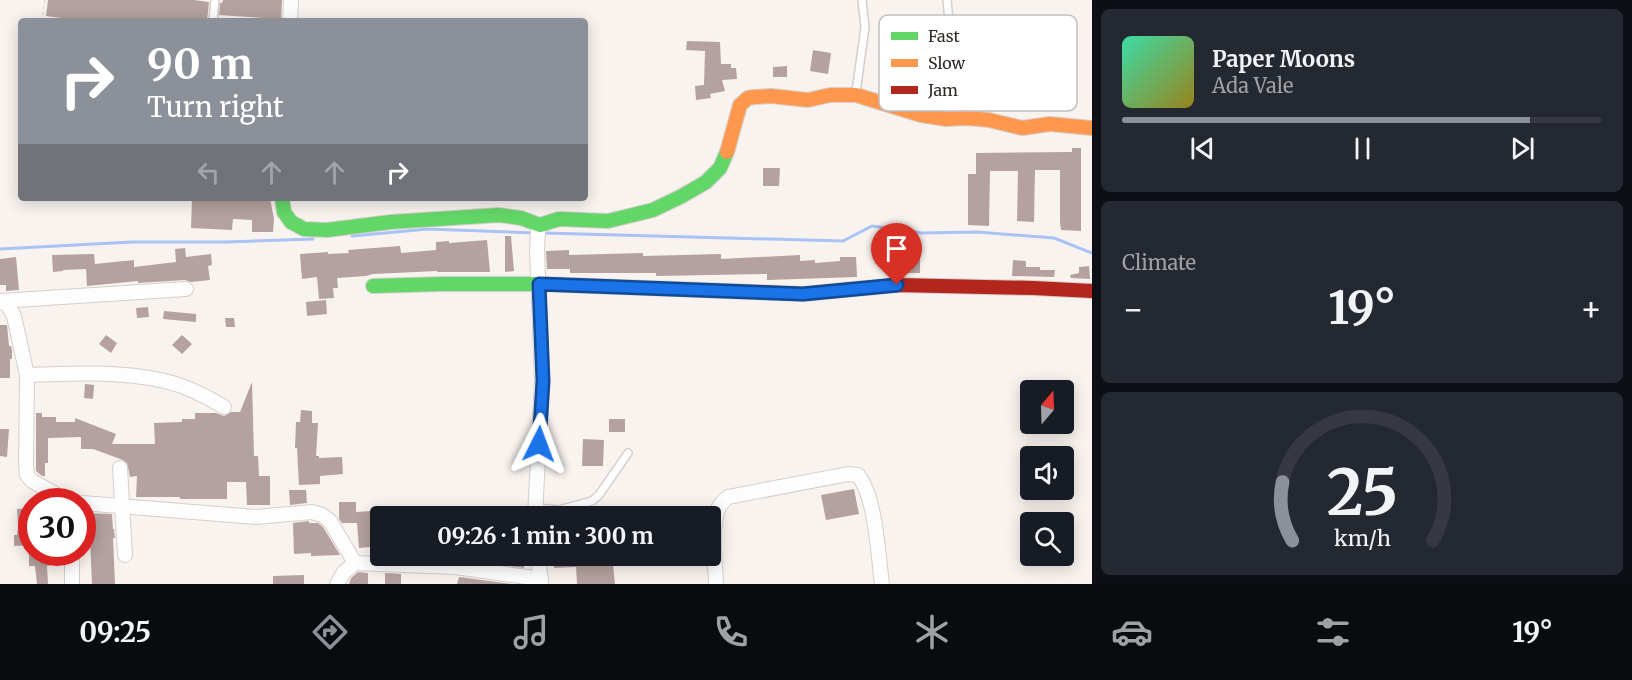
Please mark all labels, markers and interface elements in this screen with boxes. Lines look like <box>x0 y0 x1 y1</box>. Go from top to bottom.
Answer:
legend <box>879 15 1077 111</box>
text: Fast <box>928 26 961 46</box>
text: 90 m <box>147 38 253 90</box>
icon: right <box>48 42 126 120</box>
text: Paper Moons <box>1212 45 1355 73</box>
text: Slow <box>928 53 966 73</box>
text: Ada Vale <box>1212 73 1293 98</box>
text: Jam <box>927 80 958 100</box>
text: Turn right <box>147 90 284 124</box>
icon: previous <box>1186 132 1219 165</box>
icon: pause <box>1346 132 1379 165</box>
icon: next <box>1506 132 1539 165</box>
icon: left <box>192 156 225 189</box>
icon: ahead <box>255 156 288 189</box>
icon: ahead <box>318 156 351 189</box>
icon: right <box>381 156 414 189</box>
pin <box>871 223 922 285</box>
icon: arrive <box>880 232 913 265</box>
text: Climate <box>1122 250 1196 275</box>
text: 19° <box>1328 280 1396 336</box>
text: − <box>1122 289 1144 330</box>
text: + <box>1580 289 1602 330</box>
north arrow <box>1020 380 1074 434</box>
map controls <box>1020 380 1074 566</box>
position arrow <box>507 412 571 476</box>
button: sound <box>1020 446 1074 500</box>
text: 25 <box>1326 454 1398 532</box>
speed limit sign: 30 <box>18 488 96 566</box>
button: search <box>1020 512 1074 566</box>
text: 09:26 · 1 min · 300 m <box>437 522 654 550</box>
text: km/h <box>1334 525 1390 552</box>
icon: directions <box>309 611 351 653</box>
icon: music <box>510 611 552 653</box>
icon: phone <box>710 611 752 653</box>
icon: climate <box>911 611 953 653</box>
icon: car <box>1111 611 1153 653</box>
icon: filters <box>1312 611 1354 653</box>
text: 09:25 <box>79 615 151 649</box>
text: 19° <box>1512 615 1553 649</box>

